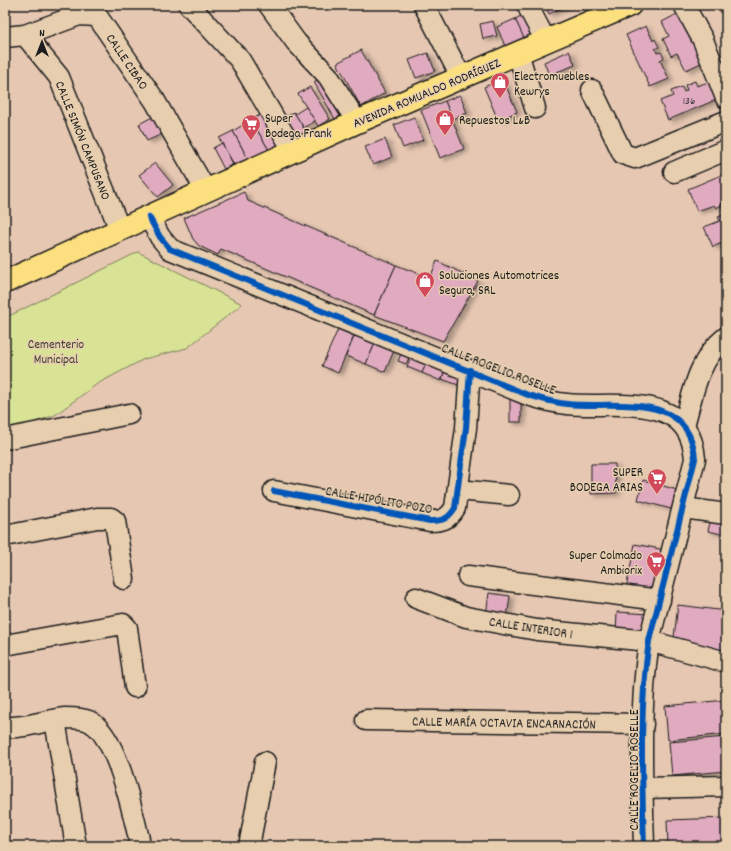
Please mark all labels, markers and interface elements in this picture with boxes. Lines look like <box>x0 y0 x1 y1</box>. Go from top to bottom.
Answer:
north arrow <box>22 22 62 62</box>
text: N <box>39 26 45 42</box>
street label: CALLE CIBAO <box>100 30 152 94</box>
street label: AVENIDA ROMUALDO RODRÍGUEZ <box>350 54 504 134</box>
place label: Electromuebles Kewrys <box>514 68 590 102</box>
shop icon: Electromuebles Kewrys <box>489 71 511 99</box>
street label: CALLE SIMÓN CAMPUSANO <box>49 79 114 203</box>
house number: 136 <box>683 94 695 110</box>
shop icon: Repuestos L&B <box>434 108 456 136</box>
place label: Super Bodega Frank <box>265 110 332 144</box>
place label: Repuestos L&B <box>459 112 530 131</box>
supermarket icon: Super Bodega Frank <box>240 113 262 141</box>
place label: Soluciones Automotrices Segura, SRL <box>439 267 559 301</box>
shop icon: Soluciones Automotrices Segura, SRL <box>414 270 436 298</box>
park label: Cementerio Municipal <box>28 336 84 370</box>
street label: CALLE ROGELIO ROSELLE <box>438 340 558 401</box>
place label: SUPER BODEGA ARIAS <box>570 464 643 498</box>
supermarket icon: SUPER BODEGA ARIAS <box>646 467 668 495</box>
street label: CALLE HIPÓLITO POZO <box>324 483 434 520</box>
place label: Super Colmado Ambiorix <box>569 547 642 581</box>
supermarket icon: Super Colmado Ambiorix <box>645 550 667 578</box>
street label: CALLE INTERIOR 1 <box>487 613 574 645</box>
street label: CALLE ROGELIO ROSELLE <box>626 709 645 831</box>
street label: CALLE MARÍA OCTAVIA ENCARNACIÓN <box>412 713 596 736</box>

